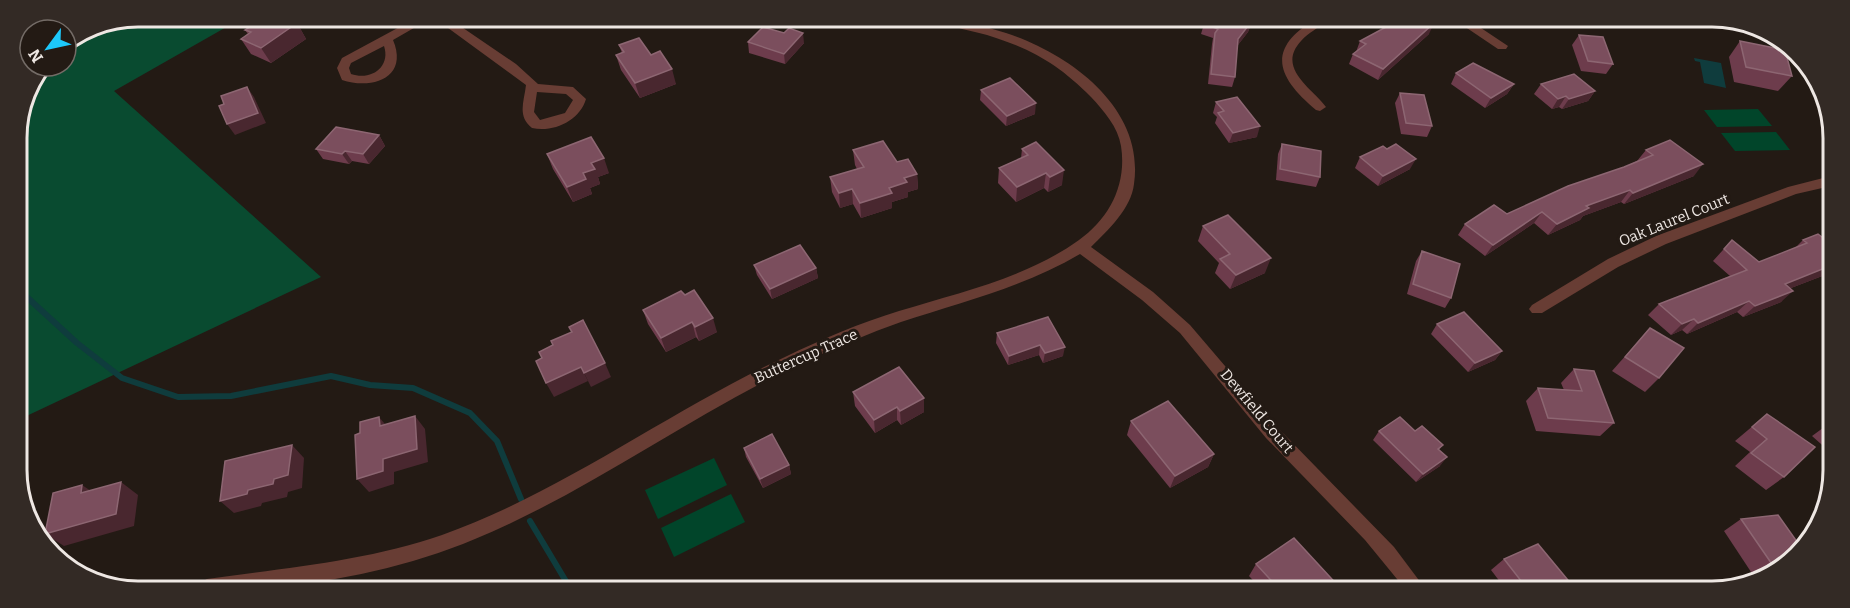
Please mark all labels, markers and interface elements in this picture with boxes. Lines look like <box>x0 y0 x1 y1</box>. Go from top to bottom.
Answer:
north arrow <box>18 18 78 78</box>
text: N <box>25 46 47 66</box>
street label: Oak Laurel Court <box>1616 189 1732 250</box>
street label: Buttercup Trace <box>752 325 860 387</box>
street label: Dewfield Court <box>1217 365 1298 457</box>

